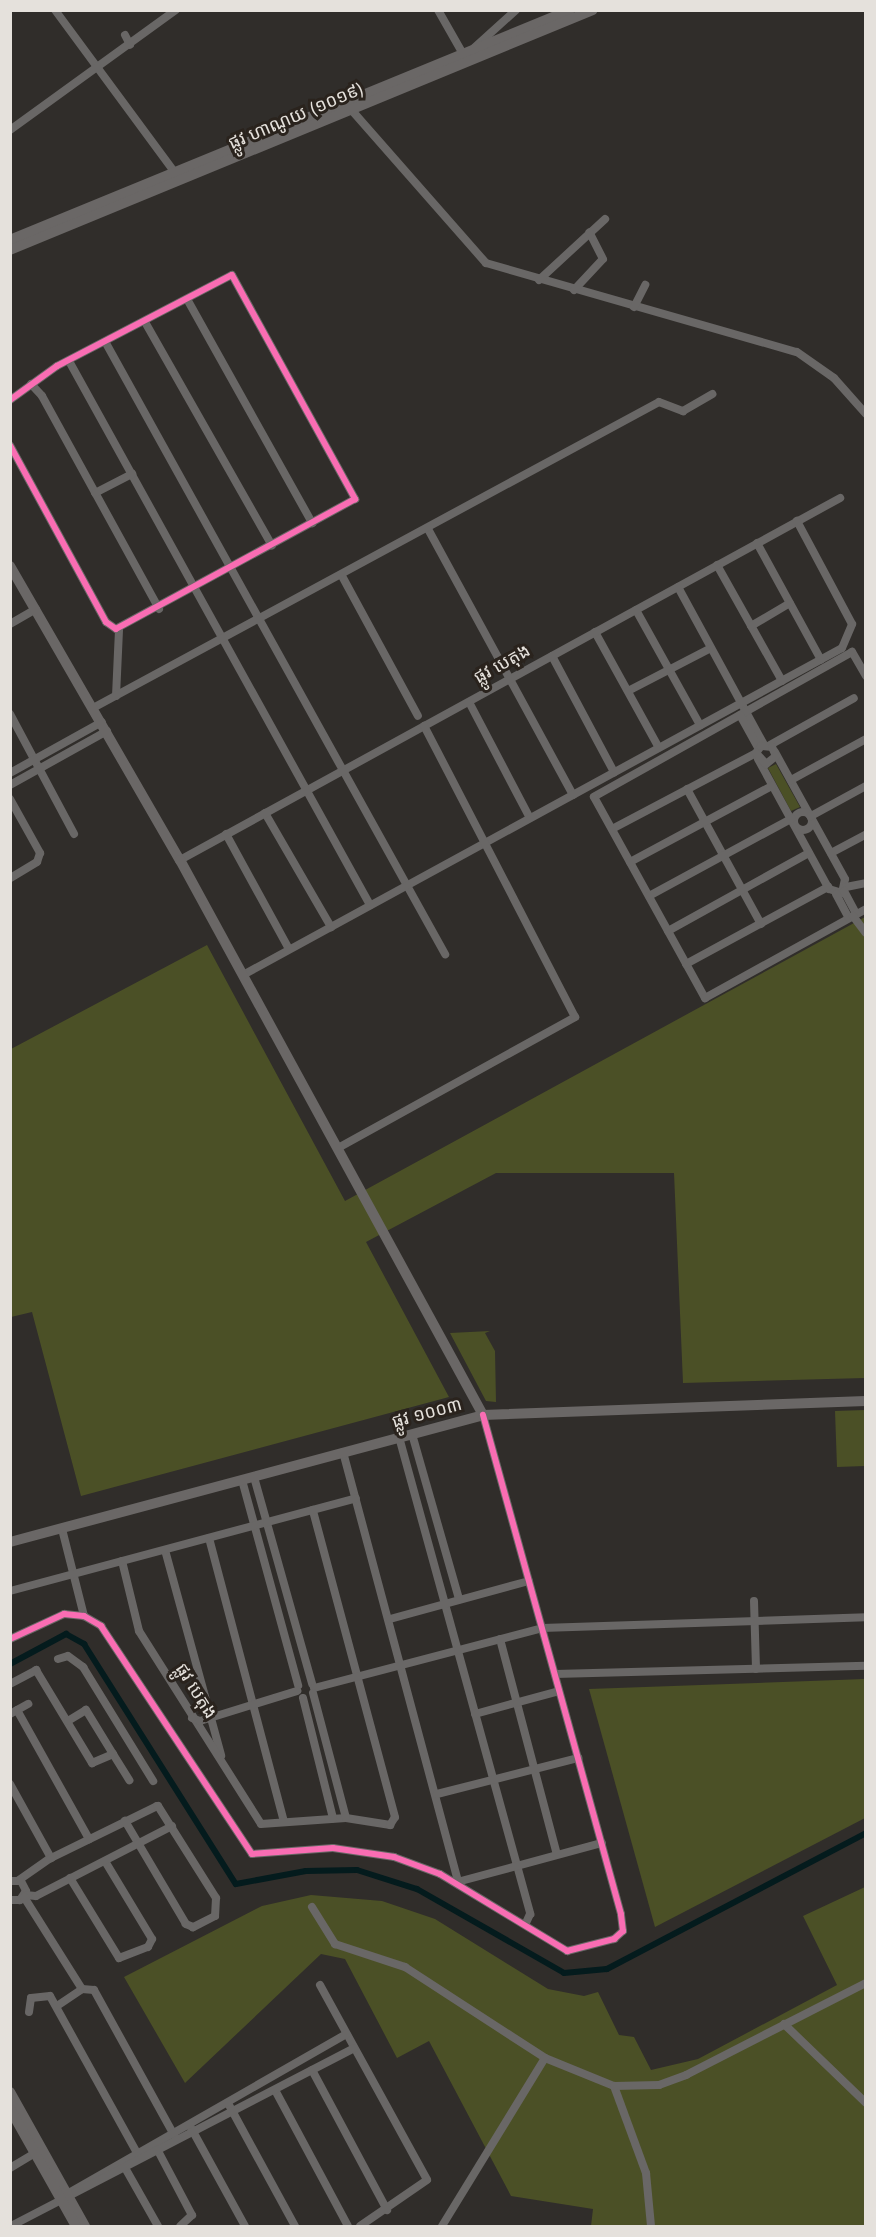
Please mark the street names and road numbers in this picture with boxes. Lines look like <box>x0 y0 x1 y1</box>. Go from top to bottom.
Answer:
street label: ផ្លូវ ហាណូយ (១០១៩) <box>225 78 367 154</box>
street label: ផ្លូវ បេតុង <box>470 640 534 688</box>
street label: ផ្លូវ ១០០៣ <box>390 1393 464 1433</box>
street label: ផ្លូវ បេតុង <box>171 1659 221 1723</box>

